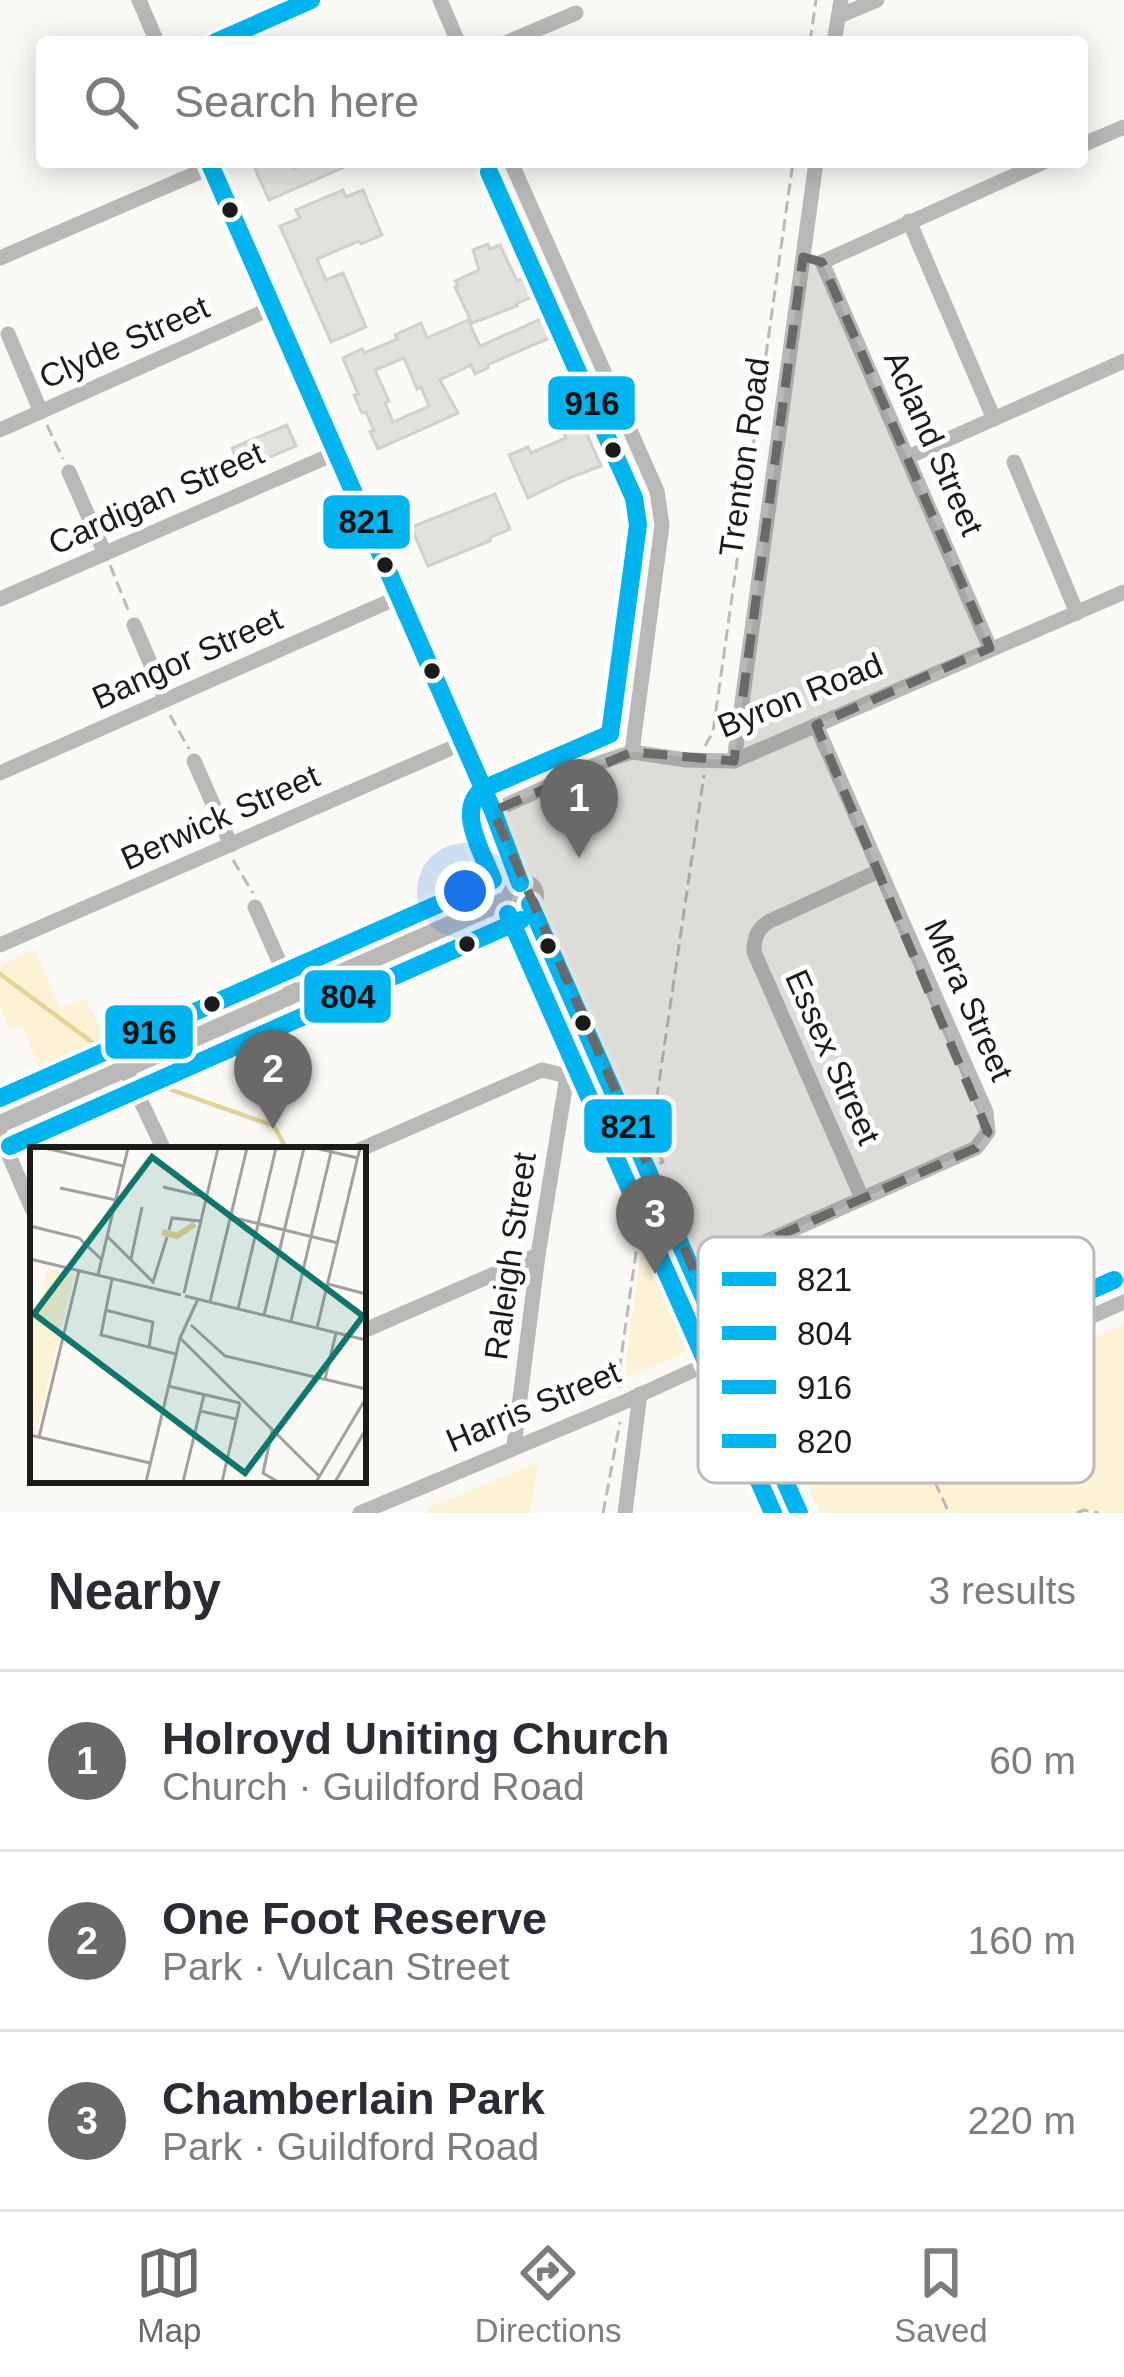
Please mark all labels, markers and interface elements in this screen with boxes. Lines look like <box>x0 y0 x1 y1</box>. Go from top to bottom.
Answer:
search box <box>36 36 1088 168</box>
icon: search <box>78 69 144 135</box>
text: Search here <box>174 76 419 127</box>
unlabelled marker <box>219 199 241 221</box>
street label: Clyde Street <box>34 288 214 396</box>
street label: Acland Street <box>877 345 991 541</box>
street label: Trenton Road <box>712 355 776 559</box>
line badge: 916 <box>546 374 637 432</box>
text: 916 <box>564 385 620 422</box>
street label: Cardigan Street <box>43 434 269 562</box>
unlabelled marker <box>602 439 624 461</box>
line badge: 821 <box>321 493 412 551</box>
text: 821 <box>338 503 394 540</box>
unlabelled marker <box>374 554 396 576</box>
street label: Bangor Street <box>86 600 288 716</box>
street label: Byron Road <box>712 645 888 745</box>
unlabelled marker <box>421 660 443 682</box>
street label: Berwick Street <box>115 757 325 877</box>
pin: 1 <box>540 759 618 858</box>
your location <box>435 861 495 921</box>
street label: Mera Street <box>917 914 1021 1086</box>
unlabelled marker <box>456 933 478 955</box>
unlabelled marker <box>537 935 559 957</box>
street label: Essex Street <box>778 964 888 1150</box>
line badge: 804 <box>302 968 393 1025</box>
text: 804 <box>320 978 376 1015</box>
unlabelled marker <box>201 993 223 1015</box>
line badge: 916 <box>103 1003 195 1061</box>
unlabelled marker <box>572 1012 594 1034</box>
text: 916 <box>121 1014 177 1051</box>
pin: 2 <box>234 1030 312 1129</box>
line badge: 821 <box>582 1097 674 1155</box>
text: 821 <box>600 1108 656 1145</box>
inset map <box>30 1147 366 1483</box>
street label: Raleigh Street <box>477 1150 543 1362</box>
pin: 3 <box>616 1175 694 1274</box>
legend <box>698 1237 1094 1483</box>
text: 821 <box>797 1261 852 1298</box>
text: 804 <box>797 1315 852 1352</box>
street label: Harris Street <box>441 1353 625 1459</box>
text: 916 <box>797 1369 852 1406</box>
text: 820 <box>797 1423 852 1460</box>
text: Nearby <box>48 1563 221 1620</box>
text: 3 results <box>929 1569 1076 1612</box>
text: Holroyd Uniting Church <box>162 1713 669 1764</box>
text: 1 <box>76 1739 98 1782</box>
text: 60 m <box>989 1739 1076 1782</box>
text: Church · Guildford Road <box>162 1765 585 1808</box>
text: One Foot Reserve <box>162 1893 547 1944</box>
text: 2 <box>76 1919 98 1962</box>
text: 160 m <box>968 1919 1076 1962</box>
text: Park · Vulcan Street <box>162 1945 510 1988</box>
text: Chamberlain Park <box>162 2073 545 2124</box>
text: 3 <box>76 2099 98 2142</box>
text: 220 m <box>968 2099 1076 2142</box>
text: Park · Guildford Road <box>162 2125 539 2168</box>
tab: Map <box>136 2240 202 2350</box>
tab: Directions <box>475 2240 622 2350</box>
tab: Saved <box>894 2240 988 2350</box>

